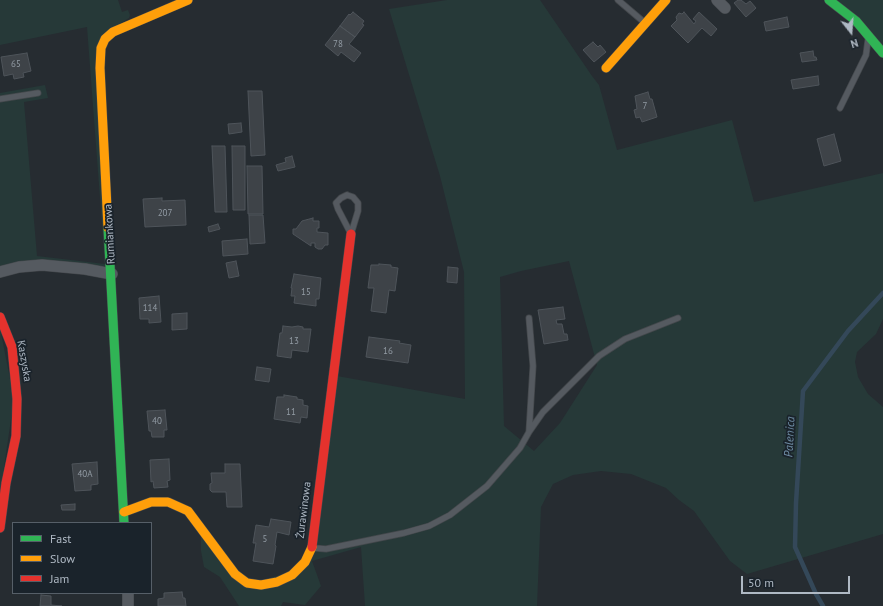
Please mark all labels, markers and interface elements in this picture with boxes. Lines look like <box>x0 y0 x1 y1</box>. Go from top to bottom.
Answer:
north arrow <box>831 12 871 52</box>
text: N <box>849 36 860 51</box>
house number: 78 <box>333 39 343 49</box>
house number: 65 <box>11 59 21 69</box>
house number: 7 <box>643 101 647 111</box>
street label: Rumiankowa <box>102 204 118 264</box>
house number: 207 <box>158 208 172 218</box>
house number: 15 <box>301 287 311 297</box>
house number: 114 <box>143 303 157 313</box>
house number: 13 <box>289 336 299 346</box>
street label: Kaszyska <box>14 339 34 383</box>
house number: 16 <box>383 346 393 356</box>
house number: 11 <box>286 407 296 417</box>
house number: 40 <box>152 416 162 426</box>
water label: Palenica <box>782 416 798 458</box>
house number: 40A <box>77 469 93 479</box>
street label: Żurawinowa <box>294 481 314 539</box>
legend <box>12 522 152 594</box>
text: Fast <box>50 531 71 546</box>
house number: 5 <box>263 534 267 544</box>
text: Slow <box>50 551 75 566</box>
scale bar <box>743 568 852 594</box>
text: Jam <box>50 571 69 586</box>
text: 50 m <box>748 575 774 590</box>

